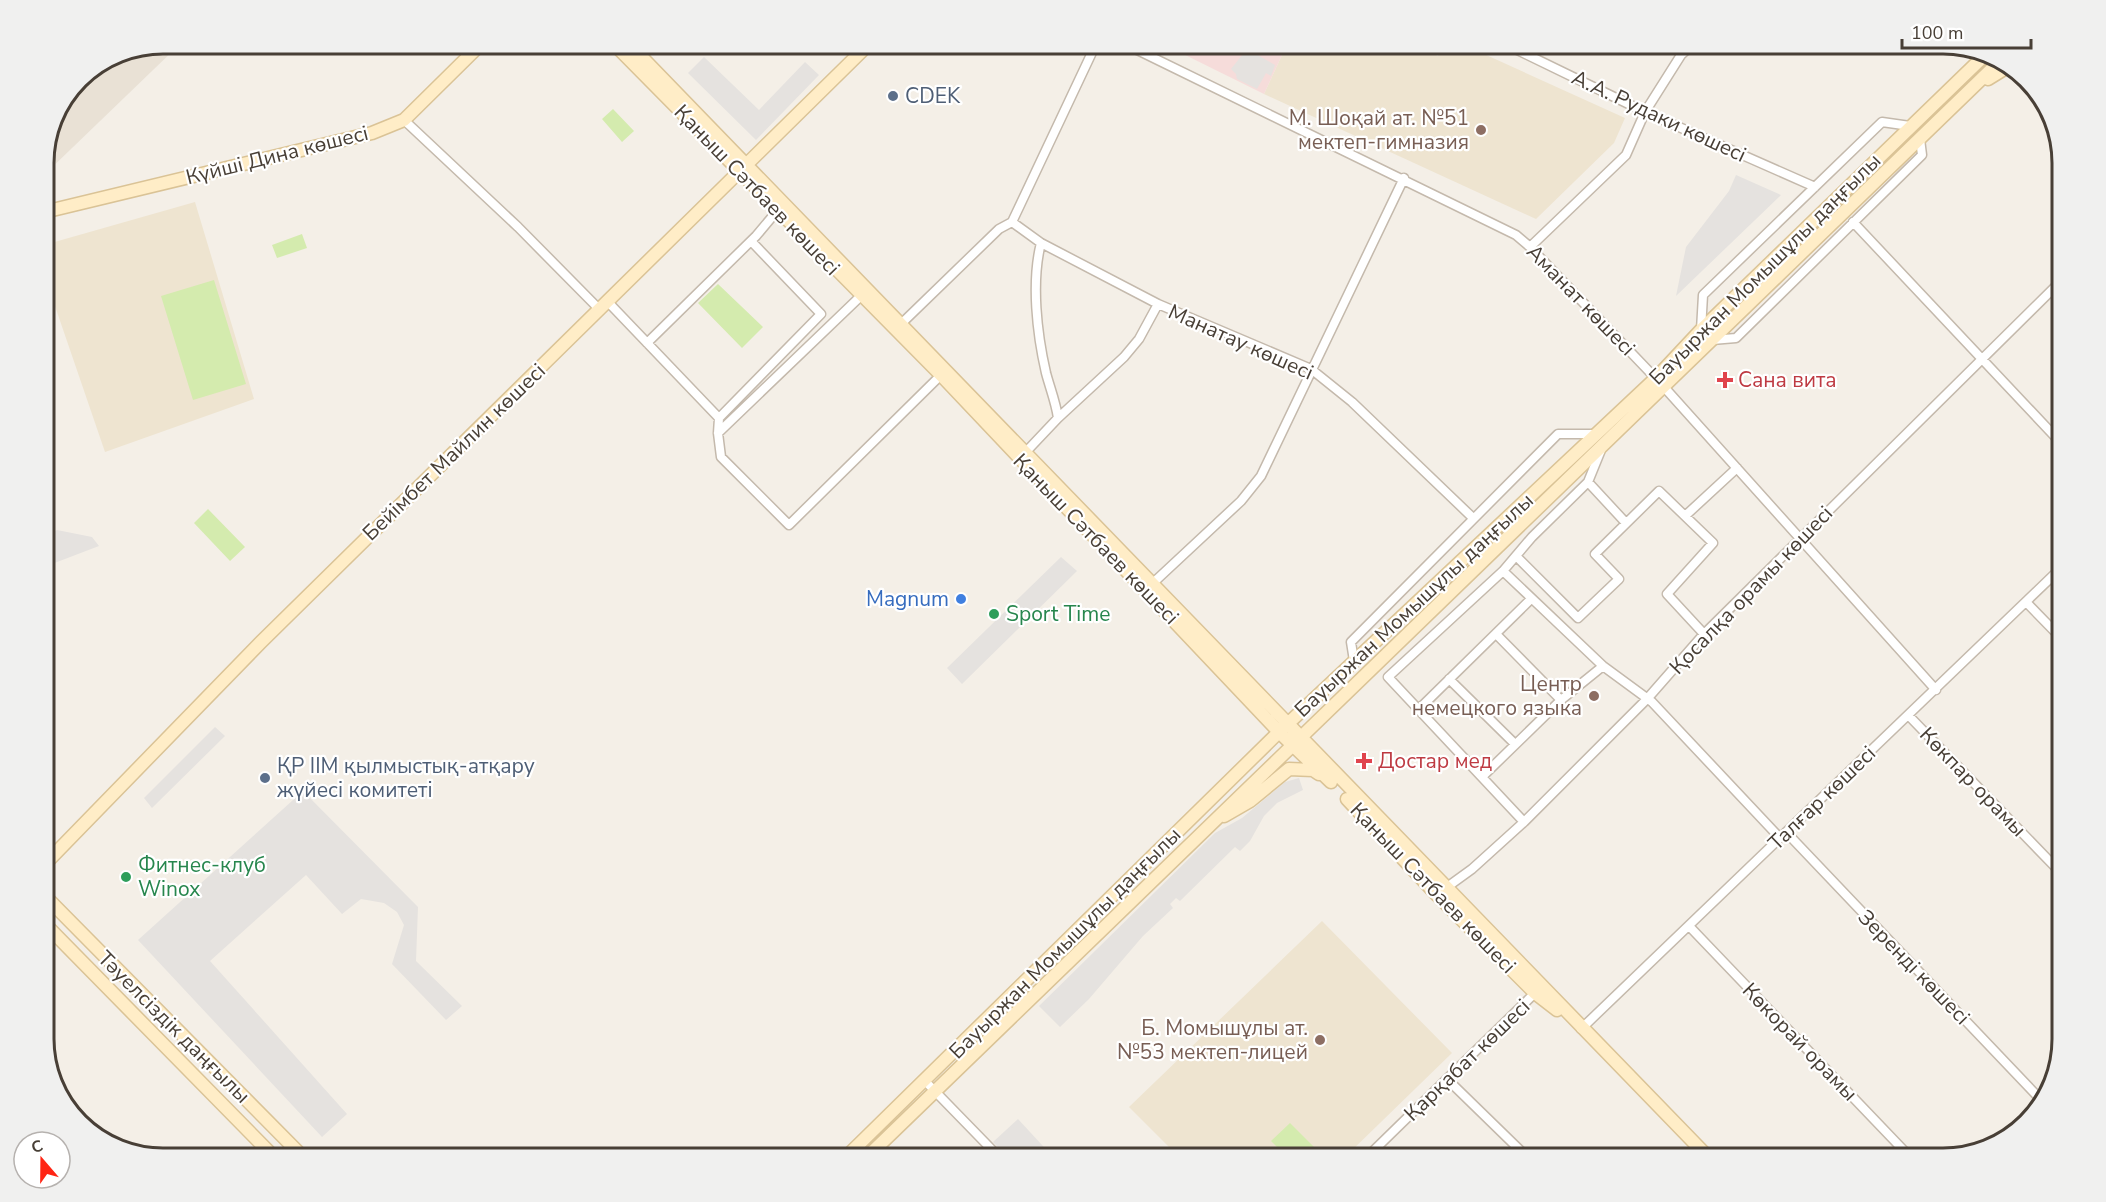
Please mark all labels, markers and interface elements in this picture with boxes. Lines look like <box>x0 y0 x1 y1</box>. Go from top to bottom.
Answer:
scale bar <box>1902 12 2031 50</box>
text: 100 m <box>1911 21 1963 45</box>
street label: А.А. Рудаки көшесі <box>1567 63 1751 169</box>
place label: CDEK <box>905 82 961 110</box>
marker: CDEK <box>886 89 900 103</box>
street label: Қаныш Сәтбаев көшесі <box>668 98 846 282</box>
place label: М. Шоқай ат. №51 мектеп-гимназия <box>1289 104 1469 156</box>
street label: Күйші Дина көшесі <box>183 119 371 191</box>
marker: М. Шоқай ат. №51 мектеп-гимназия <box>1474 123 1488 137</box>
street label: Бауыржан Момышұлы даңғылы <box>1643 147 1887 391</box>
street label: Аманат көшесі <box>1521 238 1641 362</box>
street label: Манатау көшесі <box>1164 297 1318 387</box>
street label: Бейімбет Майлин көшесі <box>356 357 552 547</box>
place label: Сана вита <box>1738 366 1837 394</box>
marker: Сана вита <box>1716 371 1734 389</box>
street label: Қаныш Сәтбаев көшесі <box>1007 447 1185 631</box>
street label: Бауыржан Момышұлы даңғылы <box>1289 487 1539 723</box>
street label: Қосалқа орамы көшесі <box>1663 500 1839 680</box>
place label: Magnum <box>866 585 949 613</box>
marker: Magnum <box>954 592 968 606</box>
place label: Sport Time <box>1006 600 1110 628</box>
marker: Sport Time <box>987 607 1001 621</box>
place label: Центр немецкого языка <box>1412 670 1582 722</box>
marker: Центр немецкого языка <box>1587 689 1601 703</box>
street label: Көкпар орамы <box>1913 721 2033 843</box>
street label: Талғар көшесі <box>1762 740 1882 856</box>
place label: Достар мед <box>1378 747 1492 775</box>
place label: ҚР ІІМ қылмыстық-атқару жүйесі комитеті <box>277 752 535 804</box>
marker: Достар мед <box>1355 752 1373 770</box>
marker: ҚР ІІМ қылмыстық-атқару жүйесі комитеті <box>258 771 272 785</box>
street label: Қаныш Сәтбаев көшесі <box>1344 796 1522 980</box>
street label: Бауыржан Момышұлы даңғылы <box>943 821 1187 1065</box>
place label: Фитнес-клуб Winox <box>138 851 266 903</box>
marker: Фитнес-клуб Winox <box>119 870 133 884</box>
street label: Зеренді көшесі <box>1852 903 1976 1031</box>
street label: Тәуелсіздік даңғылы <box>92 945 256 1109</box>
street label: Көкорай орамы <box>1736 977 1864 1107</box>
street label: Қарқабат көшесі <box>1398 993 1536 1127</box>
place label: Б. Момышұлы ат. №53 мектеп-лицей <box>1117 1014 1308 1066</box>
marker: Б. Момышұлы ат. №53 мектеп-лицей <box>1313 1033 1327 1047</box>
north arrow <box>12 1130 72 1190</box>
text: С <box>28 1135 46 1159</box>

